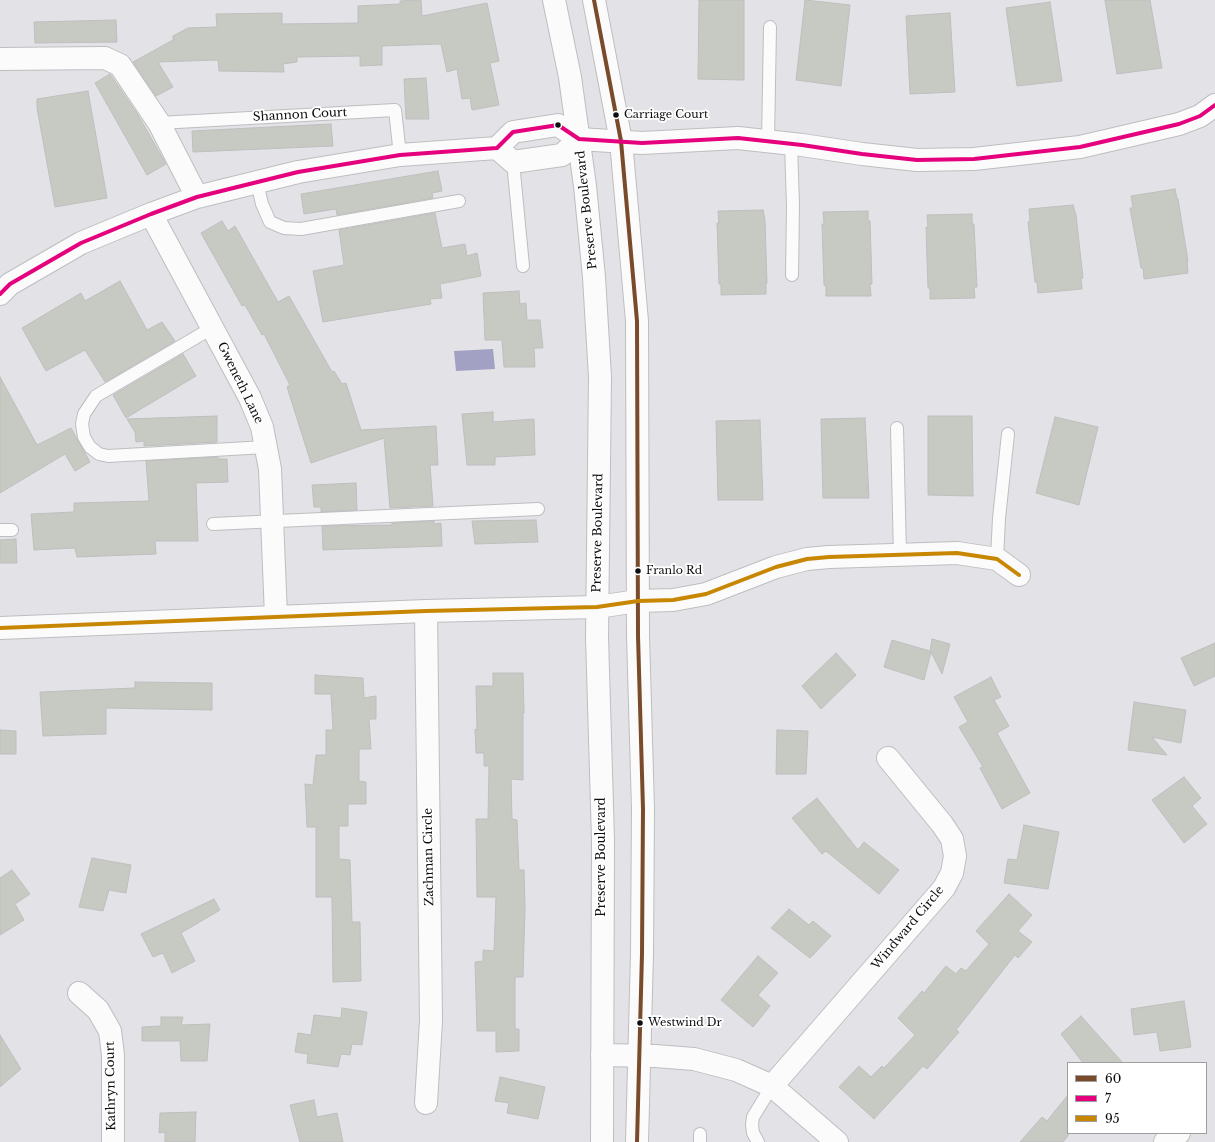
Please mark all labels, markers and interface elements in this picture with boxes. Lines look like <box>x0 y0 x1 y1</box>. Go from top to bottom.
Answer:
street label: Shannon Court <box>252 105 348 125</box>
place label: Carriage Court <box>624 108 708 122</box>
marker: Carriage Court <box>611 110 621 120</box>
unlabelled marker <box>553 120 563 130</box>
street label: Preserve Boulevard <box>574 150 600 270</box>
street label: Gweneth Lane <box>214 340 266 426</box>
street label: Preserve Boulevard <box>590 473 606 593</box>
place label: Franlo Rd <box>646 564 702 578</box>
marker: Franlo Rd <box>633 566 643 576</box>
street label: Preserve Boulevard <box>595 797 609 917</box>
street label: Zachman Circle <box>421 808 437 906</box>
street label: Windward Circle <box>869 883 947 973</box>
place label: Westwind Dr <box>648 1016 722 1030</box>
marker: Westwind Dr <box>635 1018 645 1028</box>
street label: Kathryn Court <box>103 1041 119 1131</box>
legend <box>1067 1062 1207 1134</box>
text: 60 <box>1105 1071 1121 1086</box>
text: 7 <box>1105 1091 1111 1106</box>
text: 95 <box>1105 1111 1120 1126</box>

